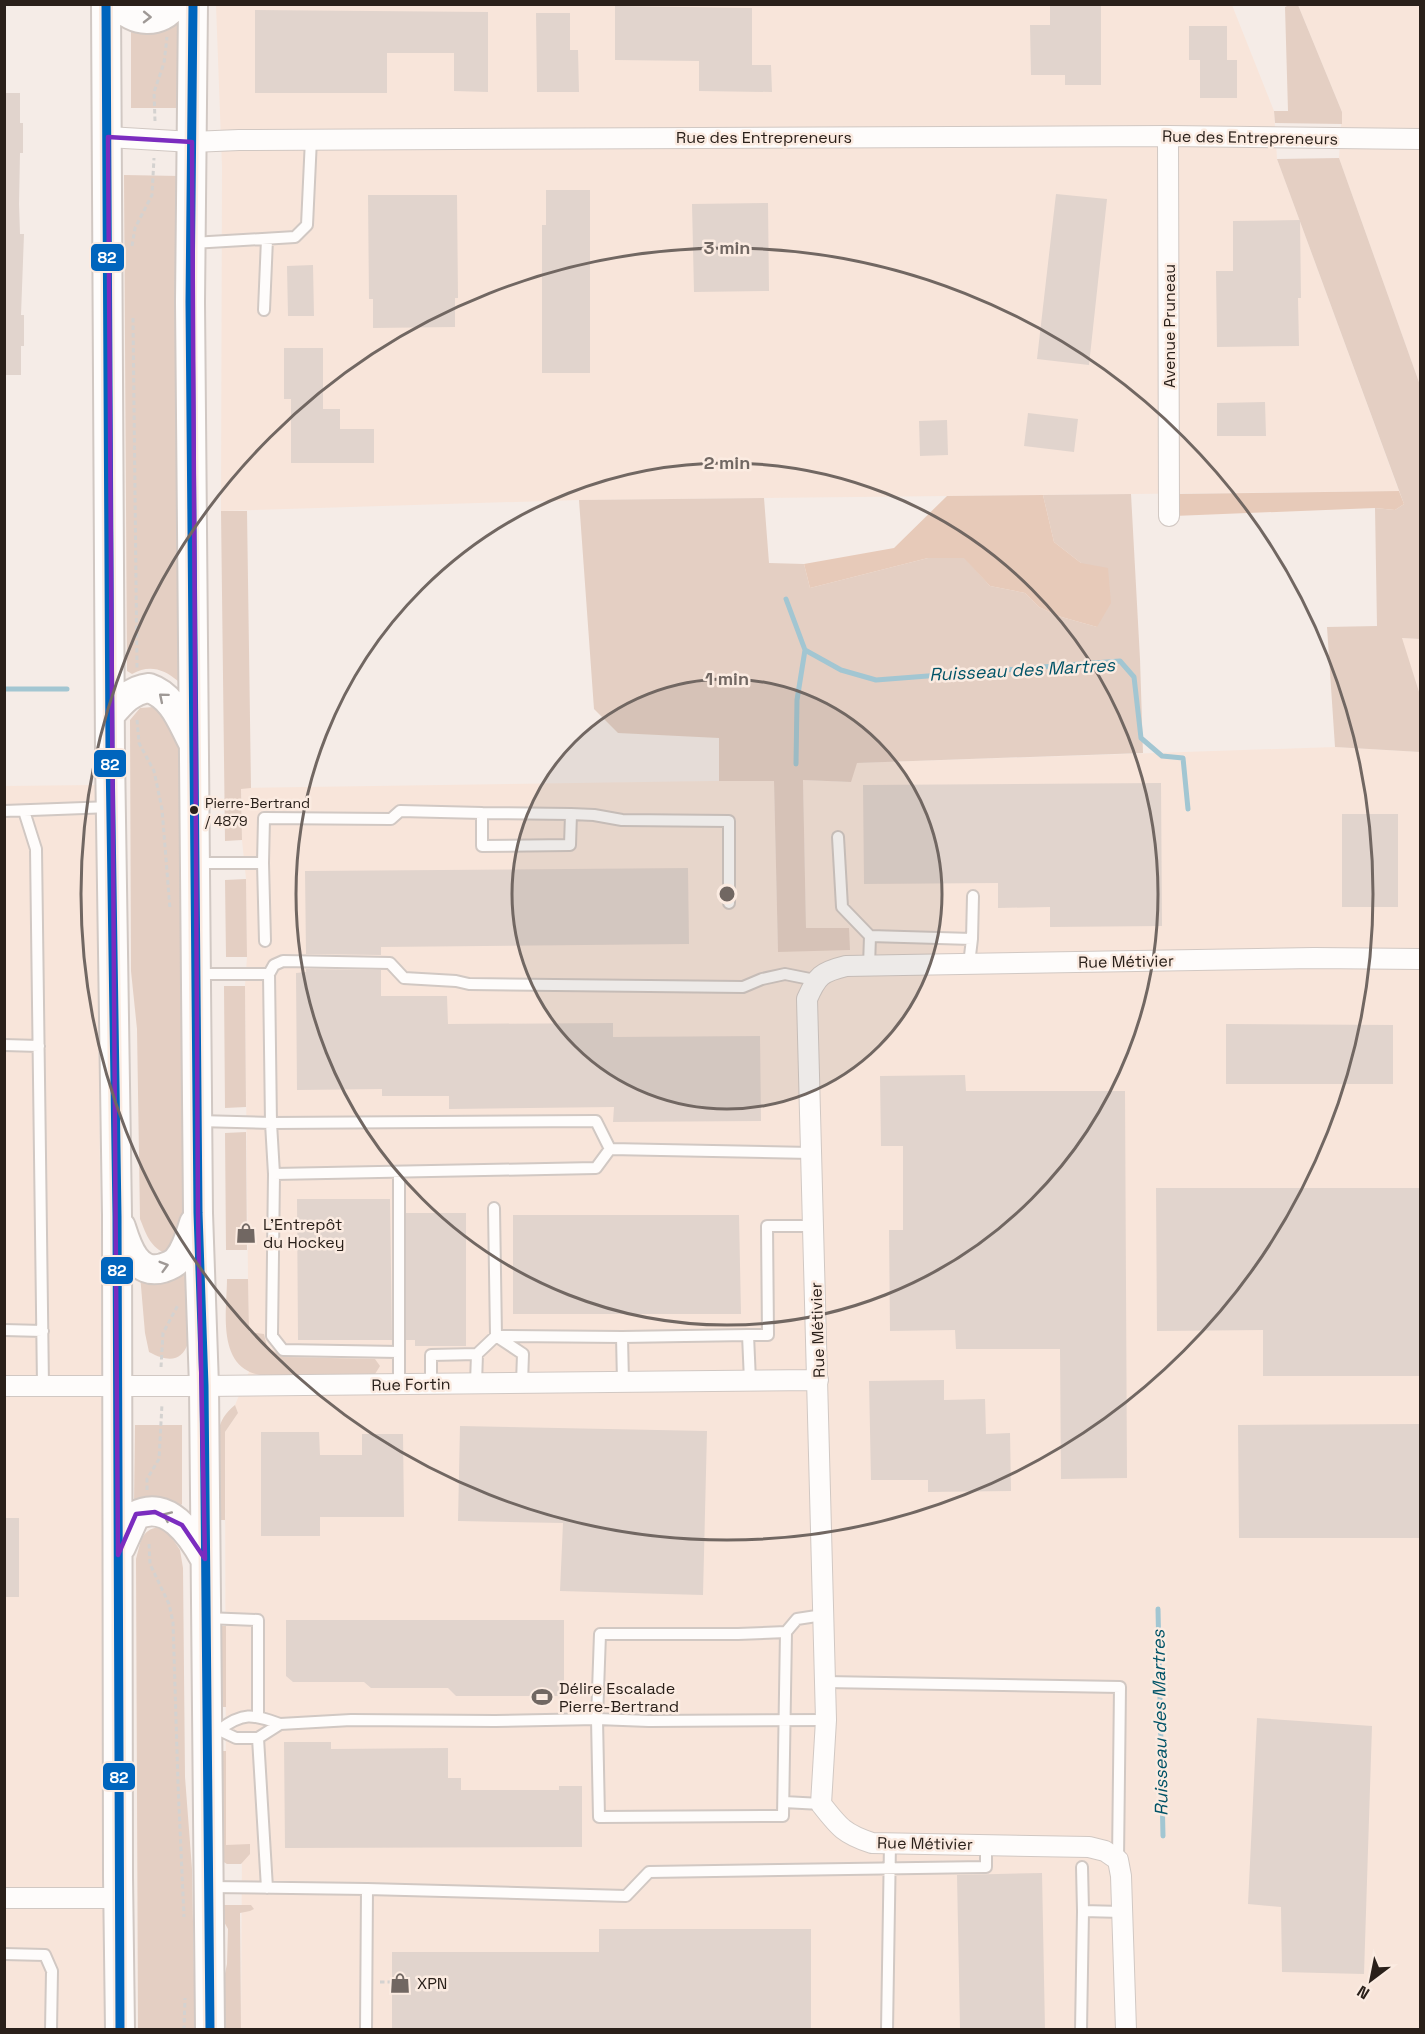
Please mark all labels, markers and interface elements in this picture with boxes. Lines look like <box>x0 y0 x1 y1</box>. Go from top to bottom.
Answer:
one-way arrow <box>143 11 152 24</box>
street label: Rue des Entrepreneurs <box>1162 125 1338 150</box>
street label: Rue des Entrepreneurs <box>676 127 852 148</box>
text: 3 min <box>704 236 750 259</box>
line badge: 82 <box>90 243 125 272</box>
text: 82 <box>97 247 117 268</box>
street label: Avenue Pruneau <box>1159 264 1180 388</box>
text: 2 min <box>704 451 750 474</box>
water label: Ruisseau des Martres <box>928 653 1116 686</box>
text: 1 min <box>705 667 749 690</box>
one-way arrow <box>159 693 170 704</box>
line badge: 82 <box>93 749 127 778</box>
text: 82 <box>100 754 120 775</box>
place label: Pierre-Bertrand / 4879 <box>205 794 310 830</box>
marker: Pierre-Bertrand / 4879 <box>188 804 200 816</box>
centre of rings <box>717 884 737 904</box>
street label: Rue Métivier <box>1078 950 1174 973</box>
place label: L'Entrepôt du Hockey <box>263 1214 345 1253</box>
shop icon: L'Entrepôt du Hockey <box>234 1221 258 1245</box>
line badge: 82 <box>100 1256 134 1285</box>
text: 82 <box>107 1260 127 1281</box>
one-way arrow <box>158 1261 169 1273</box>
street label: Rue Métivier <box>805 1282 830 1378</box>
street label: Rue Fortin <box>371 1373 451 1396</box>
one-way arrow <box>163 1512 174 1524</box>
water label: Ruisseau des Martres <box>1146 1629 1173 1816</box>
place label: Délire Escalade Pierre-Bertrand <box>559 1678 679 1717</box>
sports icon: Délire Escalade Pierre-Bertrand <box>530 1685 554 1709</box>
line badge: 82 <box>102 1762 136 1791</box>
text: 82 <box>109 1767 129 1788</box>
street label: Rue Métivier <box>877 1832 973 1855</box>
north arrow <box>1341 1950 1401 2010</box>
shop icon: XPN <box>388 1971 412 1995</box>
place label: XPN <box>417 1973 447 1994</box>
text: N <box>1353 1981 1373 2004</box>

